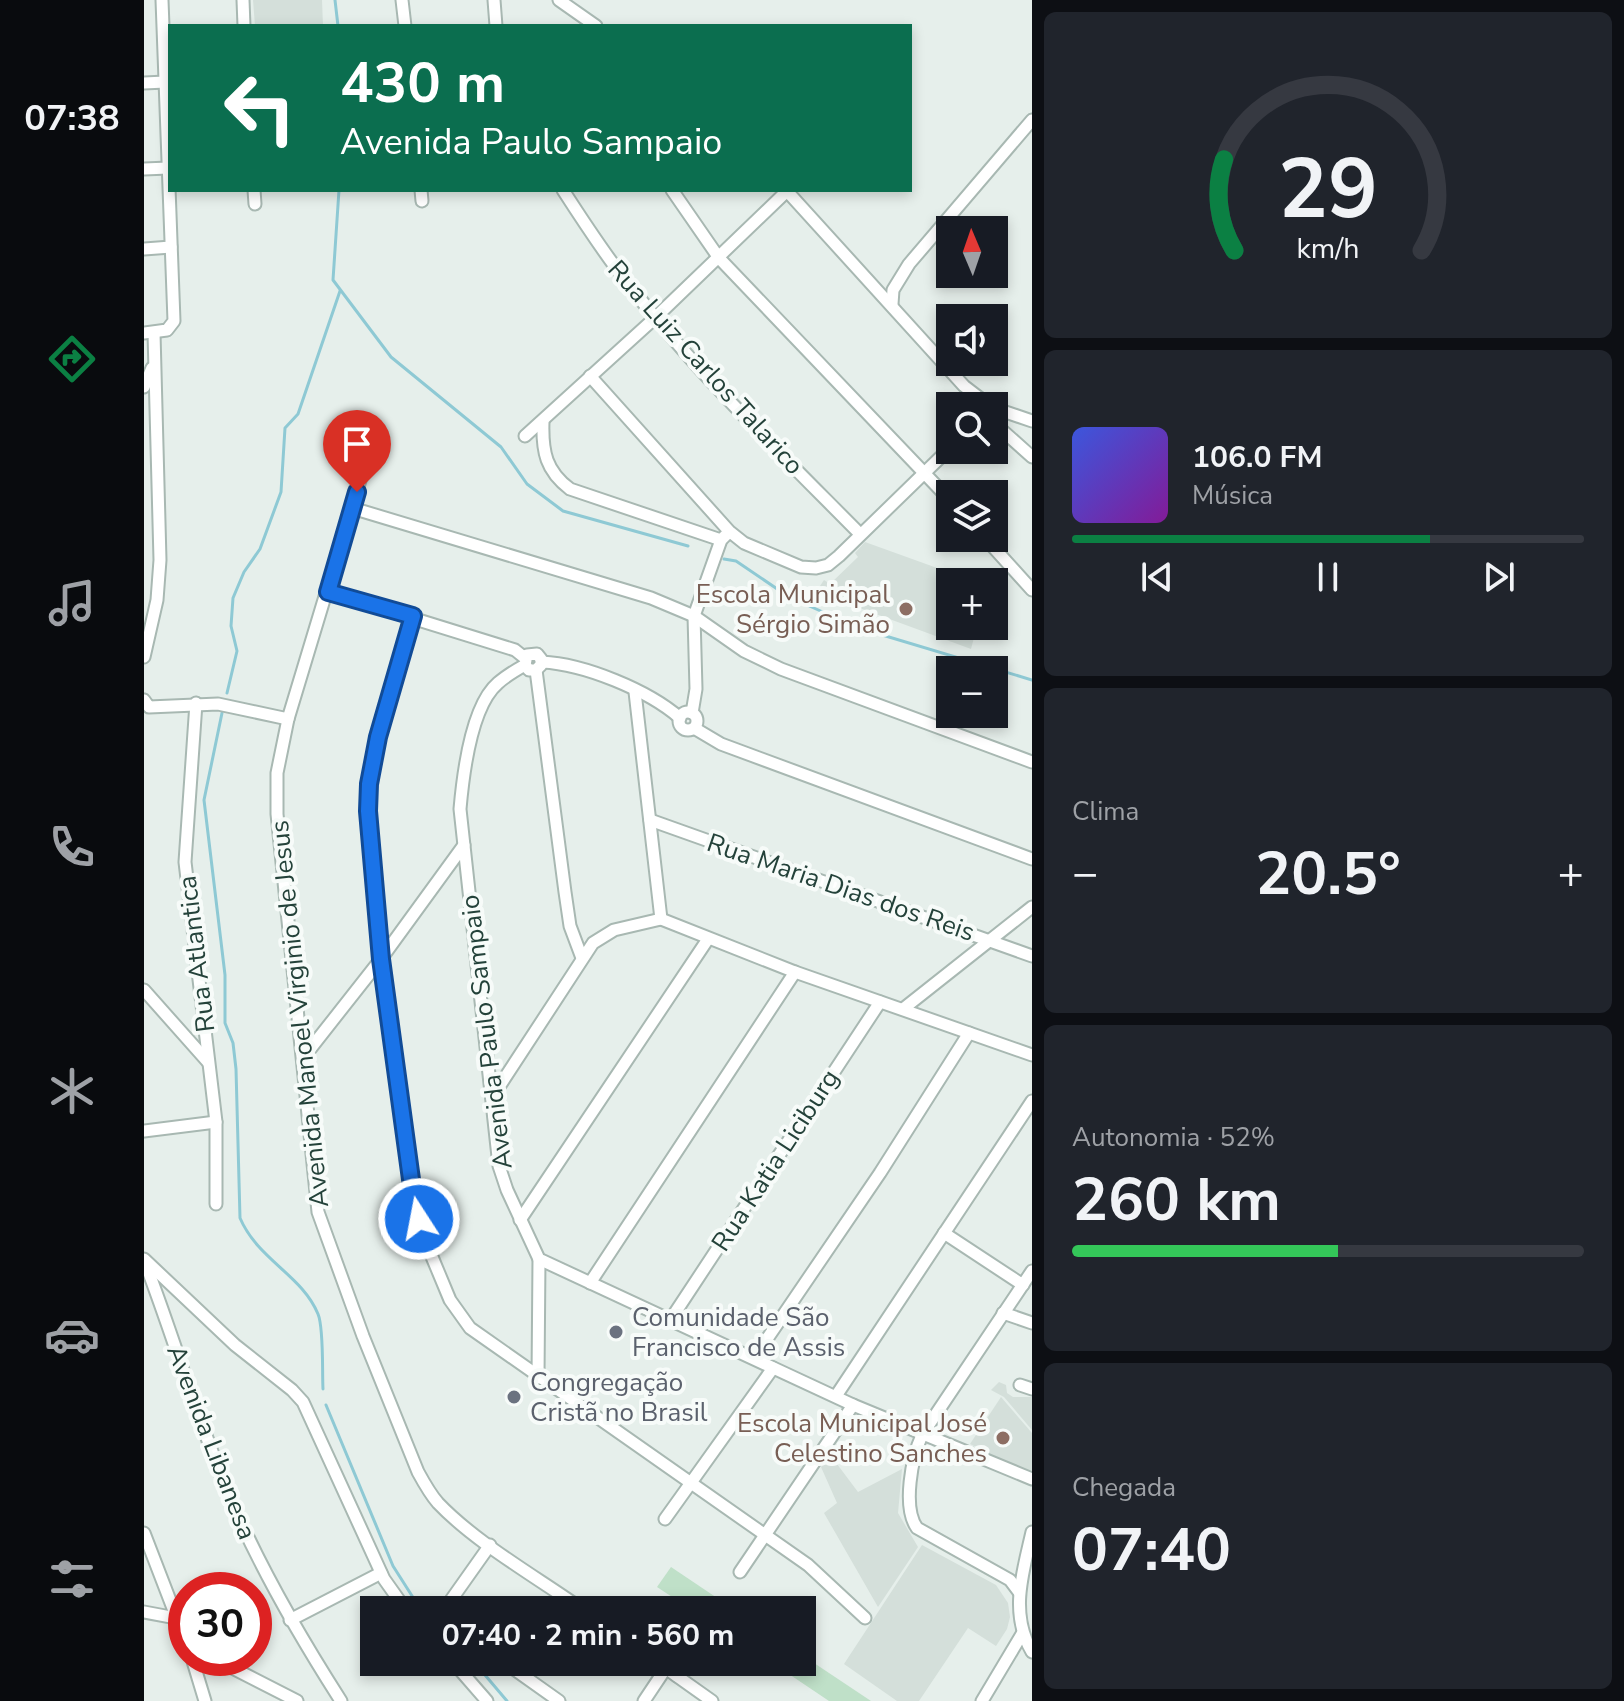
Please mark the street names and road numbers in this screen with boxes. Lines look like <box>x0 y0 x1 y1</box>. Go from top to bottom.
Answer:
street label: Rua Luiz Carlos Talarico <box>600 253 811 482</box>
street label: Avenida Manoel Virginio de Jesus <box>262 819 337 1209</box>
street label: Rua Maria Dias dos Reis <box>702 825 979 950</box>
street label: Rua Atlantica <box>170 874 223 1034</box>
street label: Avenida Paulo Sampaio <box>452 893 521 1171</box>
street label: Rua Katia Liciburg <box>703 1063 847 1258</box>
street label: Avenida Libanesa <box>158 1340 265 1544</box>

